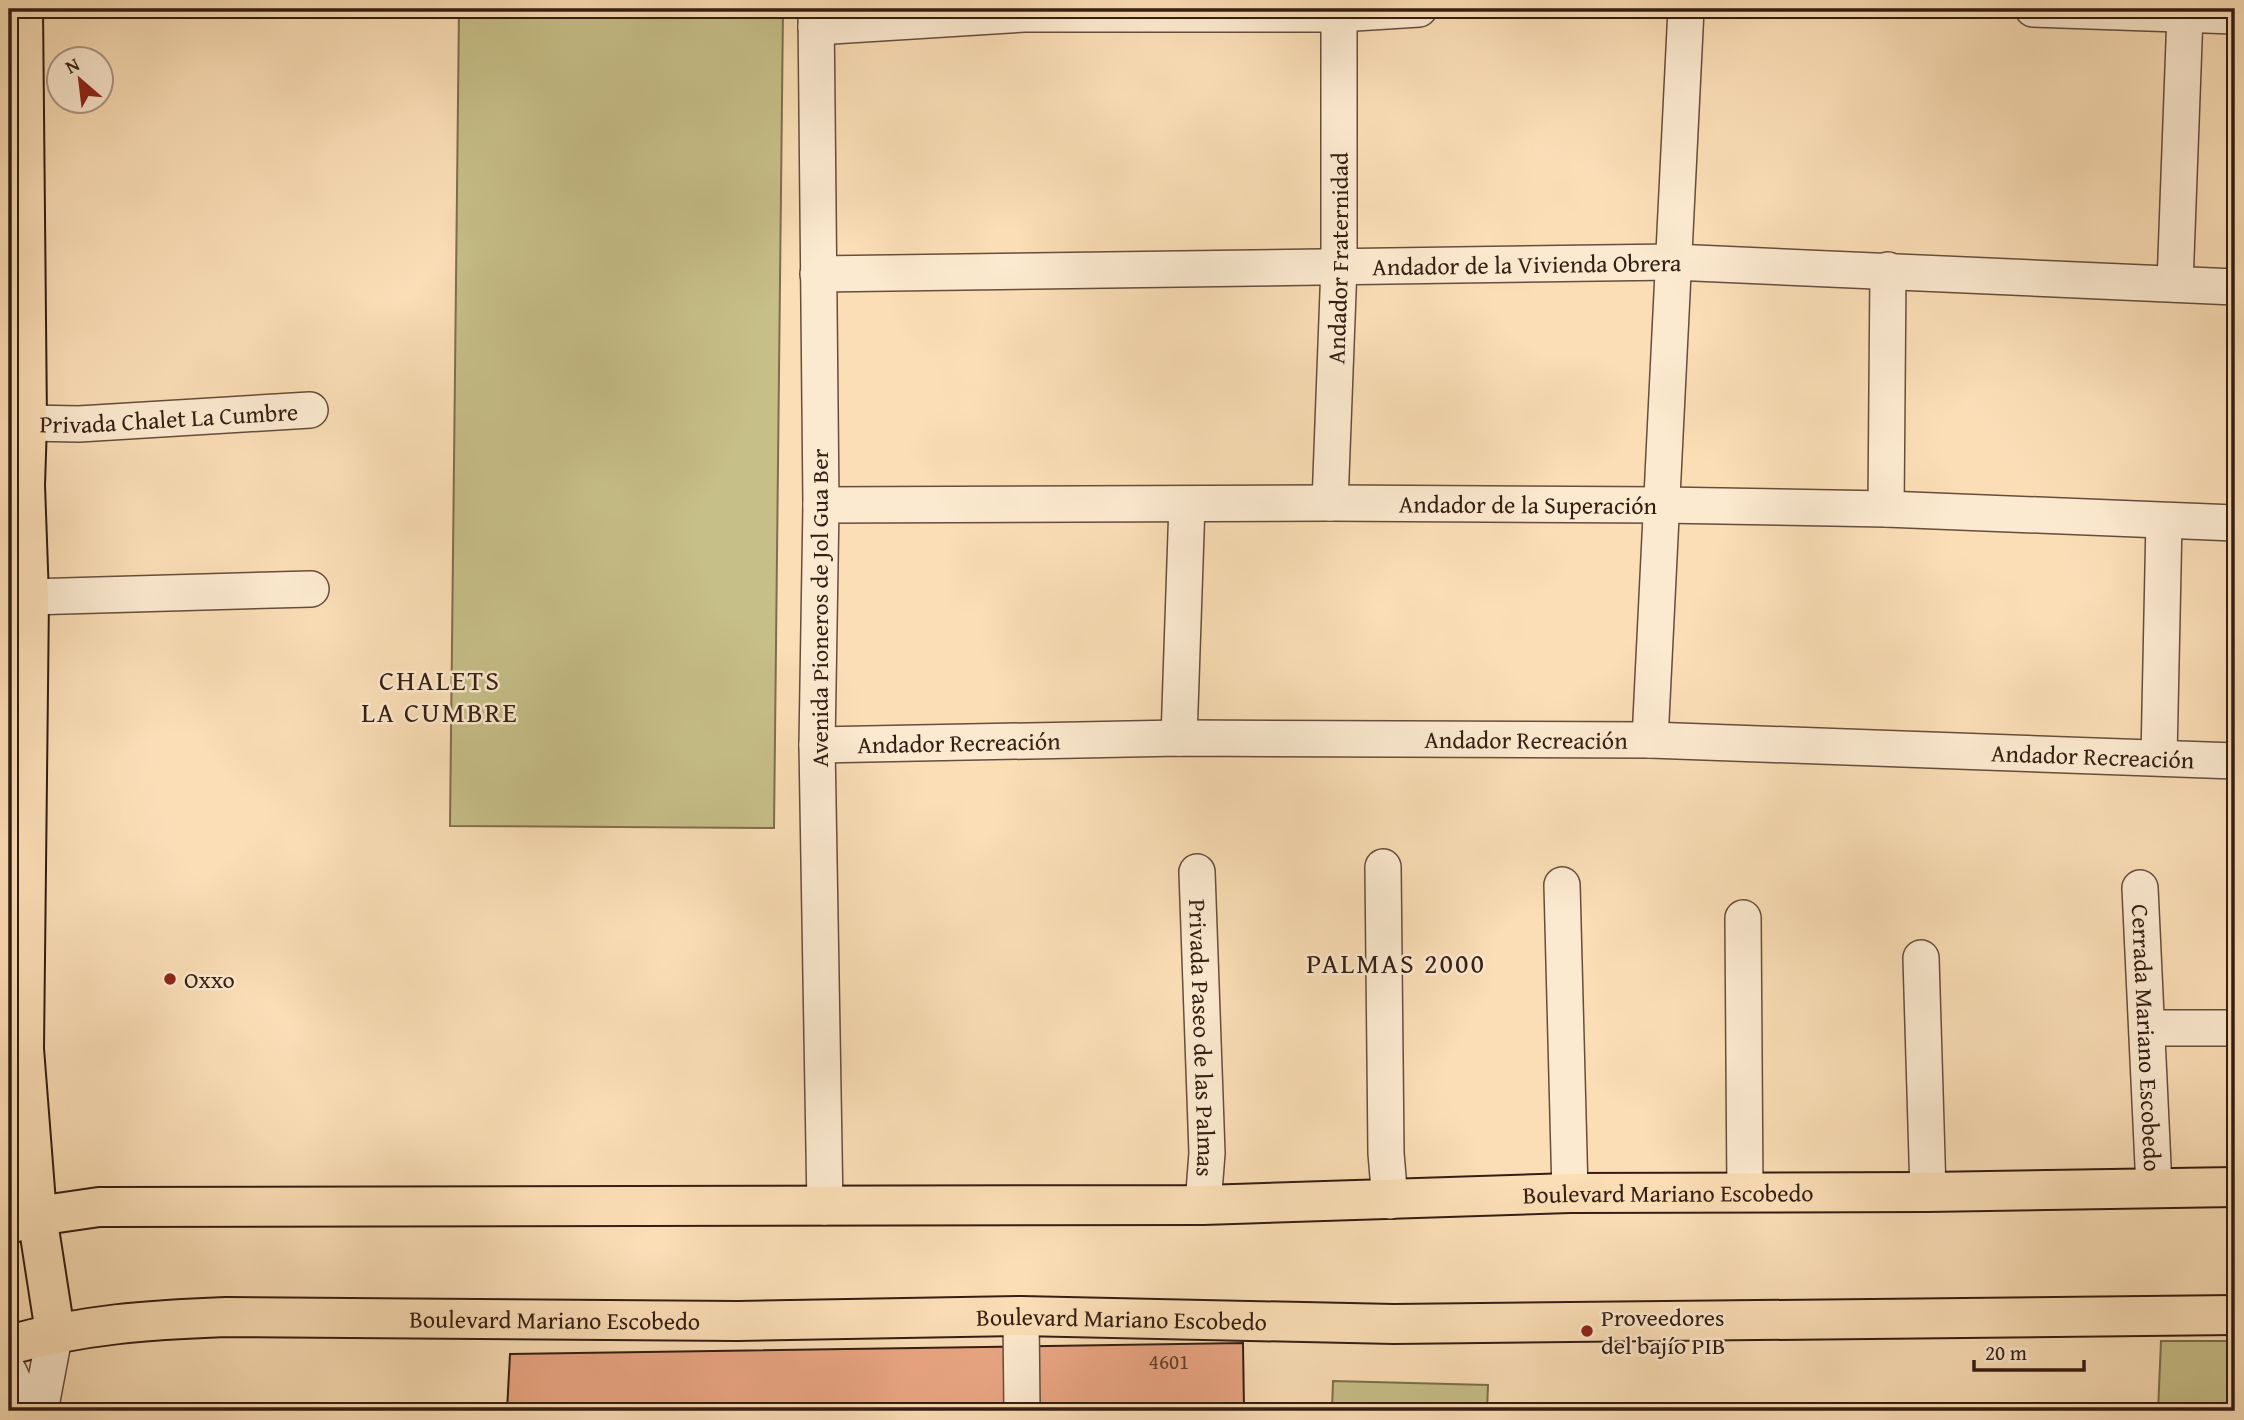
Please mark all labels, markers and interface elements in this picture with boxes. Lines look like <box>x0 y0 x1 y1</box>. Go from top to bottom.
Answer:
north arrow <box>46 46 116 116</box>
text: N <box>60 50 84 80</box>
street label: Andador Fraternidad <box>1318 152 1357 365</box>
street label: Andador de la Vivienda Obrera <box>1372 244 1683 284</box>
street label: Privada Chalet La Cumbre <box>39 393 299 442</box>
street label: Avenida Pioneros de Jol Gua Ber <box>802 449 837 767</box>
street label: Andador de la Superación <box>1399 486 1658 522</box>
district label: CHALETS LA CUMBRE <box>361 659 519 732</box>
street label: Andador Recreación <box>1424 722 1628 757</box>
street label: Andador Recreación <box>857 723 1062 762</box>
street label: Andador Recreación <box>1990 735 2195 777</box>
street label: Privada Paseo de las Palmas <box>1180 898 1225 1178</box>
street label: Cerrada Mariano Escobedo <box>2123 903 2171 1173</box>
district label: PALMAS 2000 <box>1306 942 1486 983</box>
place label: Oxxo <box>184 962 235 997</box>
marker: Oxxo <box>162 971 178 987</box>
street label: Boulevard Mariano Escobedo <box>1522 1175 1813 1212</box>
street label: Boulevard Mariano Escobedo <box>976 1298 1267 1339</box>
place label: Proveedores del bajío PIB <box>1601 1300 1725 1363</box>
street label: Boulevard Mariano Escobedo <box>409 1301 700 1338</box>
marker: Proveedores del bajío PIB <box>1579 1323 1595 1339</box>
scale bar <box>1974 1329 2085 1373</box>
text: 20 m <box>1985 1337 2027 1368</box>
house number: 4601 <box>1149 1346 1189 1377</box>

